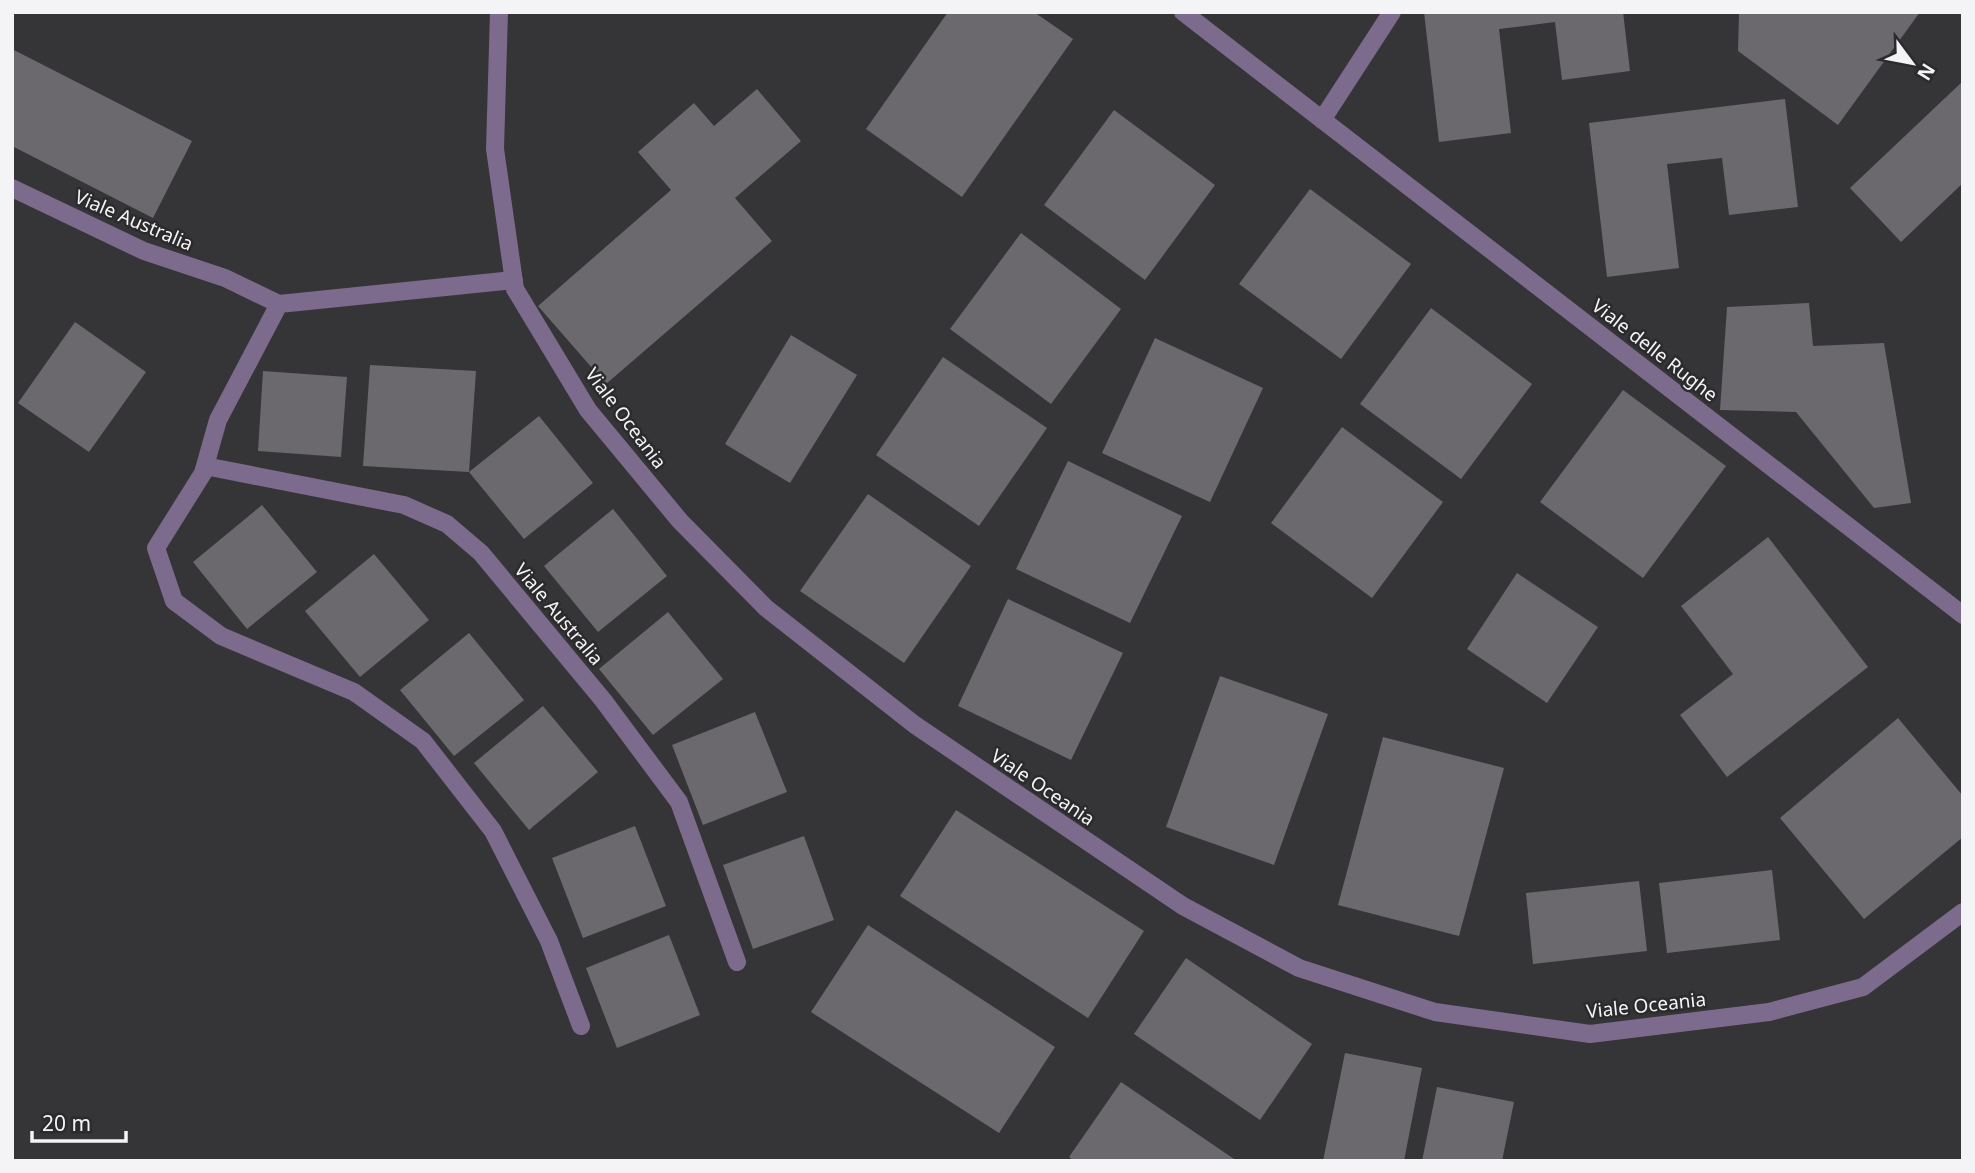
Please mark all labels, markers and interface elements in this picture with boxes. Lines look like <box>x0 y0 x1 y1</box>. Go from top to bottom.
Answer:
north arrow <box>1877 28 1947 98</box>
text: N <box>1911 59 1942 85</box>
street label: Viale Australia <box>71 183 197 257</box>
street label: Viale delle Rughe <box>1587 293 1723 407</box>
street label: Viale Oceania <box>579 362 673 474</box>
street label: Viale Australia <box>509 557 609 671</box>
street label: Viale Oceania <box>986 743 1100 831</box>
street label: Viale Oceania <box>1585 986 1707 1024</box>
scale bar <box>32 1100 126 1144</box>
text: 20 m <box>42 1109 91 1137</box>

